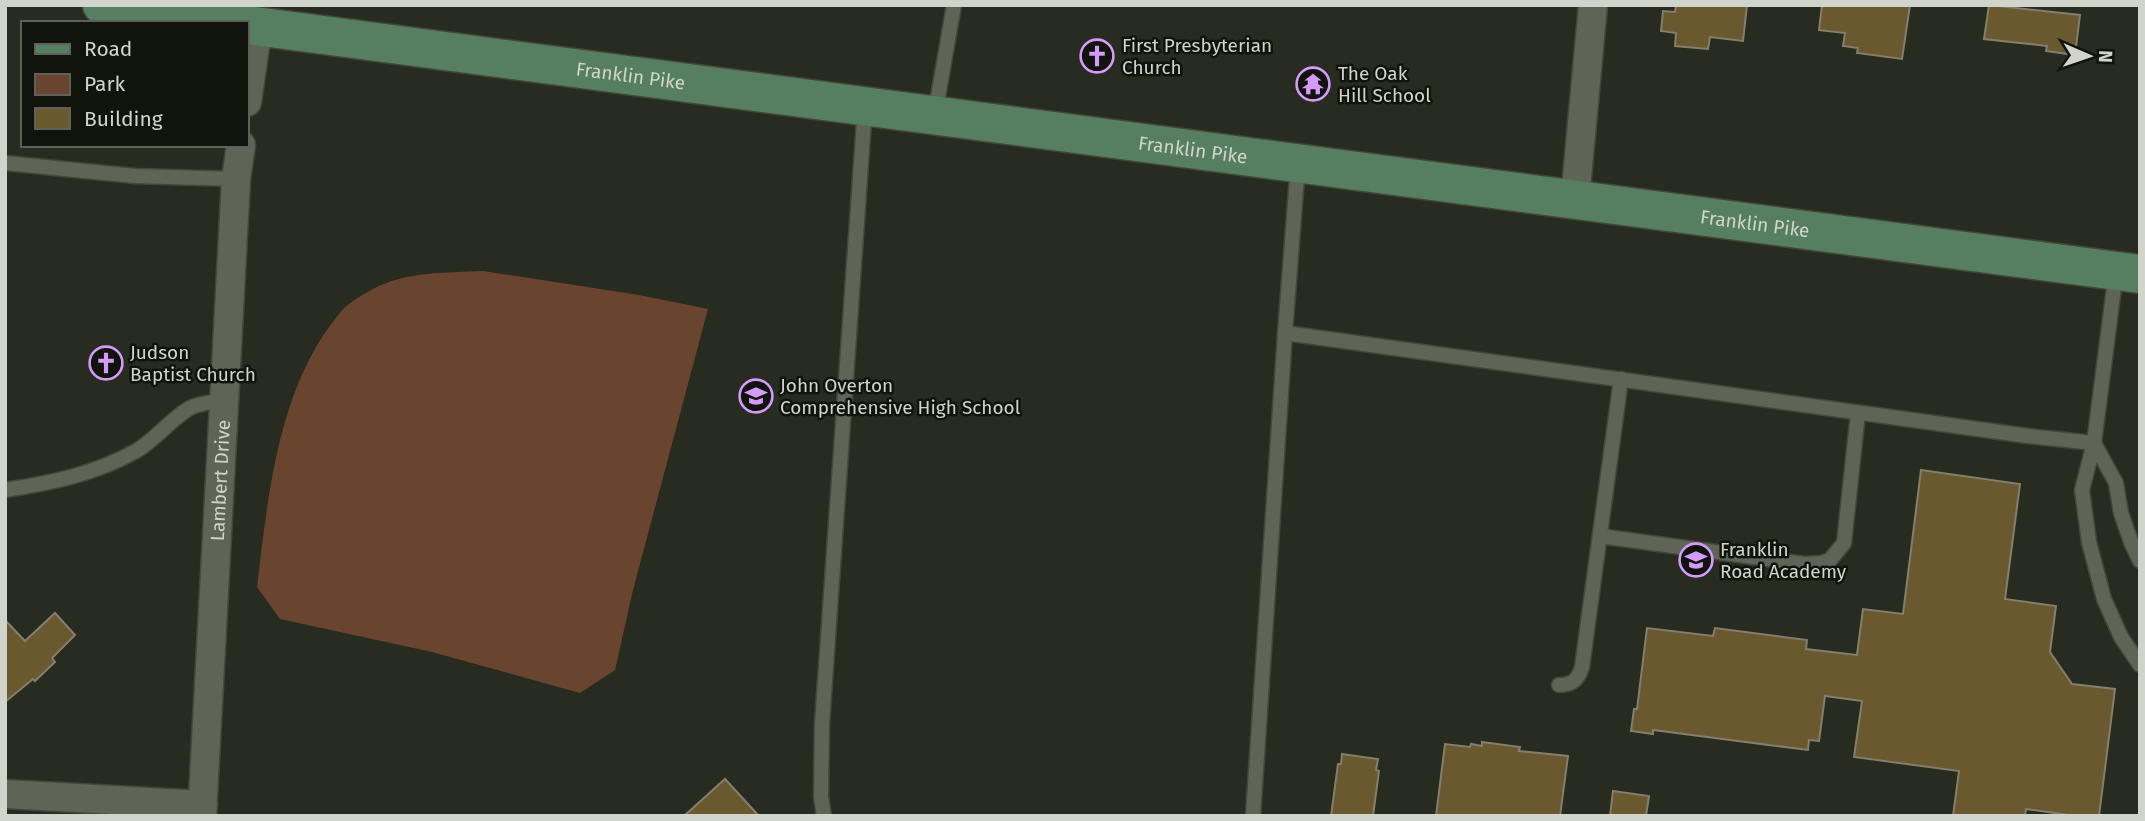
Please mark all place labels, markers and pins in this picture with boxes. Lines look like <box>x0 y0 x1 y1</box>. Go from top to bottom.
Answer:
place label: First Presbyterian Church <box>1122 34 1272 79</box>
church icon: First Presbyterian Church <box>1078 37 1116 75</box>
place label: The Oak Hill School <box>1338 62 1431 107</box>
temple icon: The Oak Hill School <box>1294 65 1332 103</box>
place label: Judson Baptist Church <box>130 341 256 386</box>
church icon: Judson Baptist Church <box>87 344 125 382</box>
place label: John Overton Comprehensive High School <box>780 374 1021 419</box>
school or university icon: John Overton Comprehensive High School <box>737 377 775 415</box>
place label: Franklin Road Academy <box>1720 538 1847 583</box>
school or university icon: Franklin Road Academy <box>1677 541 1715 579</box>

